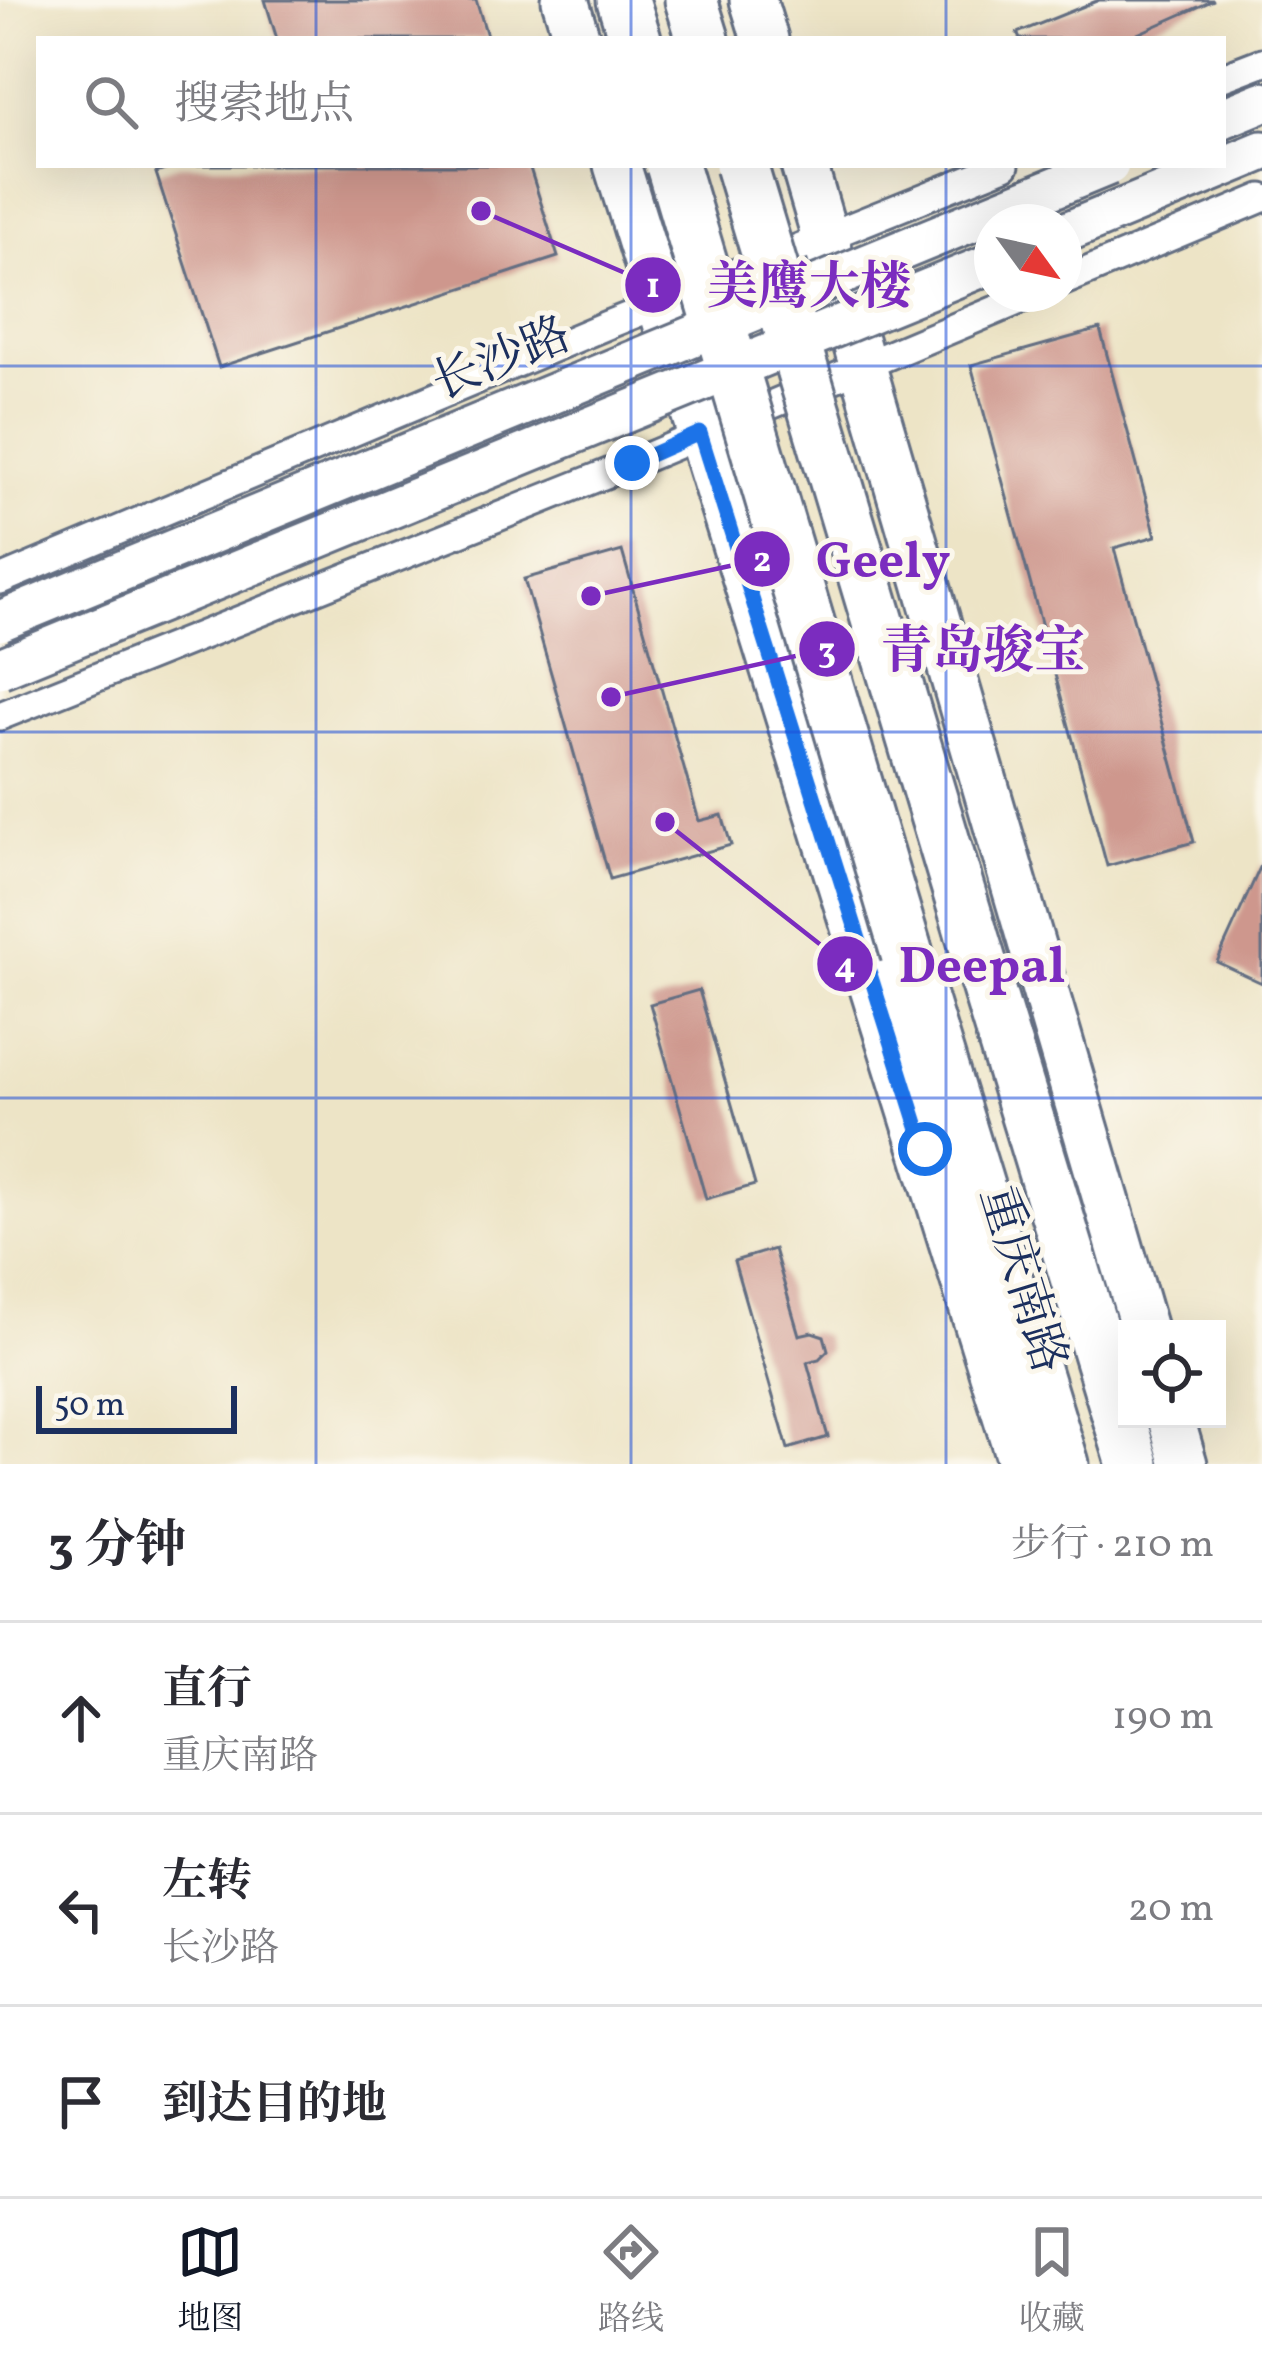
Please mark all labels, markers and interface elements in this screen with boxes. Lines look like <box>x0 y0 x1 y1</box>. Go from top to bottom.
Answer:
search box <box>36 36 1226 168</box>
icon: search <box>78 69 144 135</box>
text: 搜索地点 <box>174 75 354 138</box>
north arrow <box>974 204 1082 312</box>
callout: 美鹰大楼 <box>623 241 935 328</box>
text: 美鹰大楼 <box>707 254 911 325</box>
text: 1 <box>646 263 660 313</box>
street label: 长沙路 <box>423 303 581 419</box>
route end <box>605 436 659 490</box>
callout: Geely <box>732 515 974 602</box>
text: Geely <box>816 528 950 599</box>
text: 2 <box>753 537 771 587</box>
callout: 青岛骏宝 <box>797 606 1109 693</box>
text: 青岛骏宝 <box>881 618 1085 689</box>
text: 3 <box>818 628 836 678</box>
callout: Deepal <box>815 921 1090 1008</box>
text: Deepal <box>899 933 1065 1004</box>
text: 4 <box>834 943 856 993</box>
route start <box>898 1122 952 1176</box>
street label: 重庆南路 <box>961 1178 1081 1382</box>
map controls <box>1118 1320 1226 1428</box>
button: locate <box>1118 1320 1226 1428</box>
scale bar <box>36 1380 237 1433</box>
text: 50 m <box>54 1384 125 1430</box>
text: 3 分钟 <box>48 1512 186 1583</box>
text: 步行 · 210 m <box>1011 1519 1214 1573</box>
text: 直行 <box>162 1660 252 1723</box>
icon: ahead <box>48 1685 114 1751</box>
text: 190 m <box>1112 1691 1214 1745</box>
text: 重庆南路 <box>162 1731 318 1785</box>
text: 左转 <box>162 1852 252 1915</box>
icon: left <box>48 1877 114 1943</box>
text: 20 m <box>1128 1883 1214 1937</box>
text: 长沙路 <box>162 1923 279 1977</box>
icon: arrive <box>48 2069 114 2135</box>
text: 到达目的地 <box>162 2075 387 2138</box>
tab: 地图 <box>177 2219 243 2344</box>
tab: 路线 <box>598 2219 664 2344</box>
tab: 收藏 <box>1019 2219 1085 2344</box>

